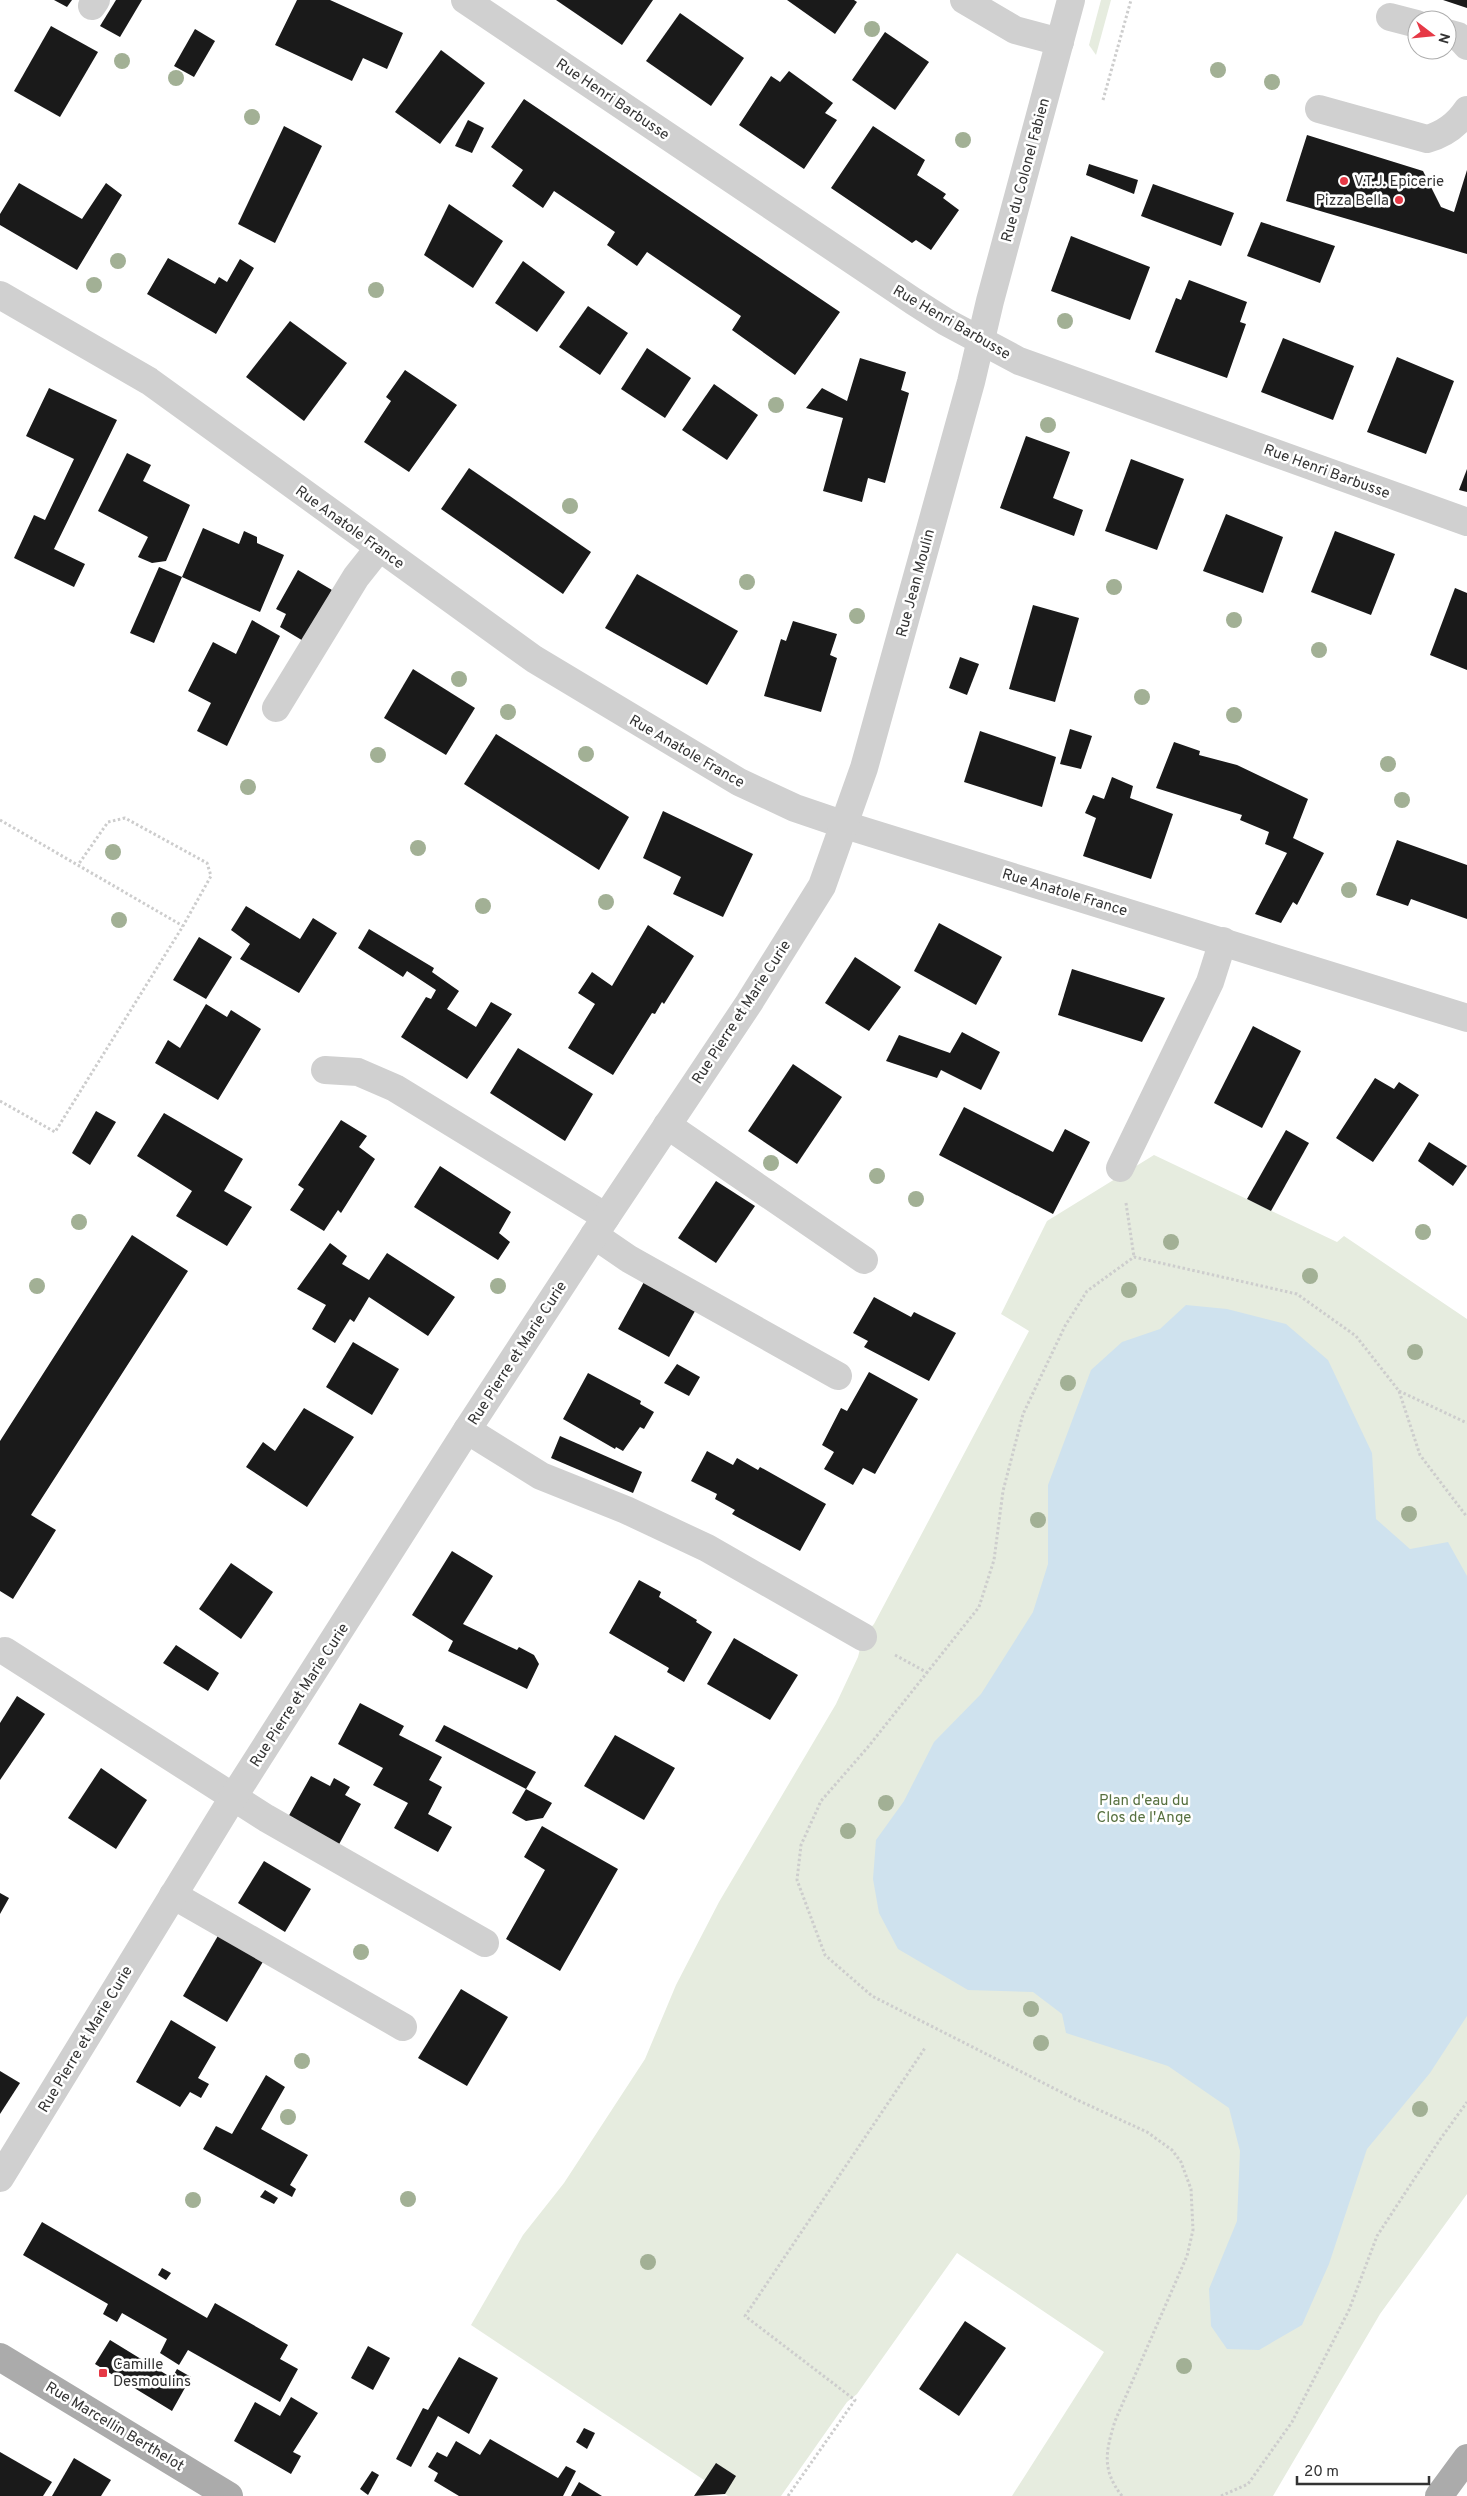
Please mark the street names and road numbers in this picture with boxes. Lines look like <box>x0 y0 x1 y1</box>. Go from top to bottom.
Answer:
street label: Rue Henri Barbusse <box>552 55 673 145</box>
street label: Rue du Colonel Fabien <box>998 96 1055 245</box>
street label: Rue Henri Barbusse <box>889 282 1014 365</box>
street label: Rue Henri Barbusse <box>1261 441 1392 504</box>
street label: Rue Anatole France <box>291 482 407 574</box>
street label: Rue Jean Moulin <box>893 527 940 639</box>
street label: Rue Anatole France <box>625 712 747 793</box>
street label: Rue Anatole France <box>1000 865 1130 922</box>
street label: Rue Pierre et Marie Curie <box>689 937 796 1088</box>
street label: Rue Pierre et Marie Curie <box>465 1278 572 1429</box>
street label: Rue Pierre et Marie Curie <box>247 1620 354 1771</box>
street label: Rue Pierre et Marie Curie <box>35 1963 138 2117</box>
street label: Rue Marcellin Berthelot <box>41 2378 187 2476</box>

